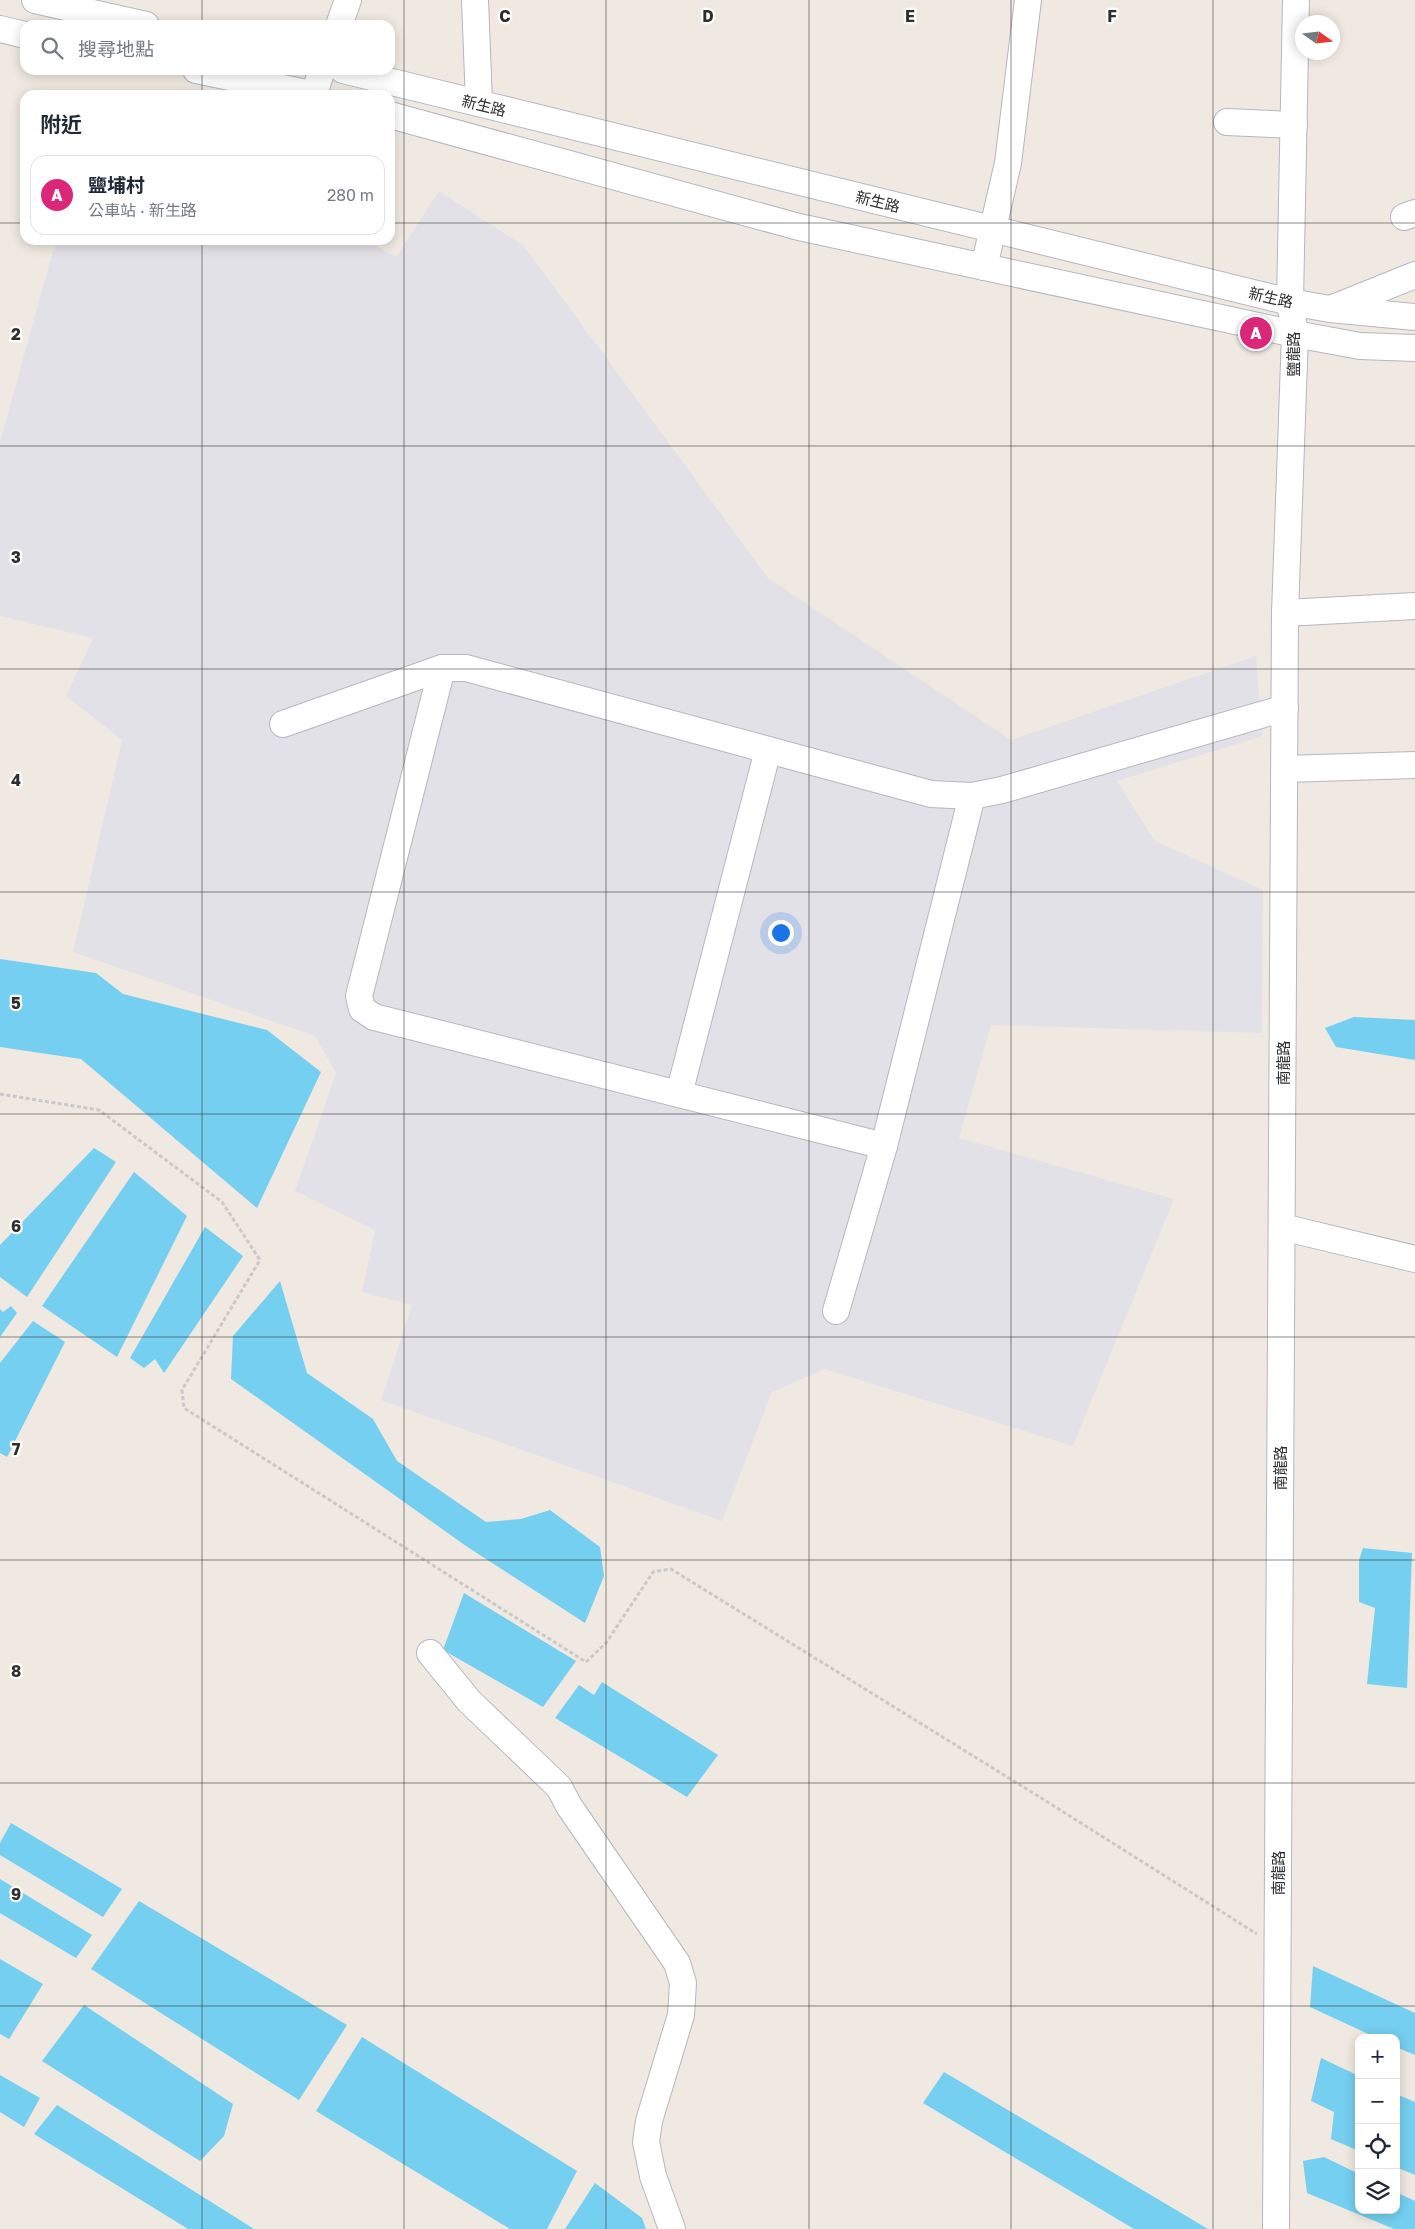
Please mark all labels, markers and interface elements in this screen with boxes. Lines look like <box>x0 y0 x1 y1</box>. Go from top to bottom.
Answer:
text: C <box>499 6 511 26</box>
text: D <box>702 6 714 26</box>
text: E <box>905 6 915 26</box>
text: F <box>1107 6 1117 26</box>
north arrow <box>1295 15 1340 60</box>
search box <box>20 20 395 75</box>
icon: search <box>38 34 66 62</box>
text: 搜尋地點 <box>78 37 154 60</box>
street label: 新生路 <box>460 91 508 119</box>
text: 附近 <box>40 111 82 137</box>
text: 鹽埔村 <box>88 173 145 196</box>
text: A <box>51 185 63 205</box>
text: 280 m <box>327 185 374 205</box>
street label: 新生路 <box>854 187 902 215</box>
text: 公車站 · 新生路 <box>88 200 197 220</box>
street label: 新生路 <box>1247 283 1295 311</box>
pin: A <box>1240 314 1272 352</box>
text: 2 <box>11 324 21 344</box>
street label: 鹽龍路 <box>1284 331 1302 377</box>
text: 3 <box>11 547 21 567</box>
text: 4 <box>11 770 21 790</box>
your location <box>768 920 794 946</box>
text: 5 <box>11 993 21 1013</box>
street label: 南龍路 <box>1274 1040 1292 1086</box>
text: 6 <box>11 1216 21 1236</box>
text: 7 <box>12 1439 21 1459</box>
street label: 南龍路 <box>1271 1445 1289 1491</box>
text: 8 <box>11 1661 21 1681</box>
street label: 南龍路 <box>1269 1850 1287 1896</box>
text: 9 <box>11 1884 21 1904</box>
map controls <box>1355 2034 1400 2214</box>
button: + <box>1355 2034 1400 2079</box>
button: − <box>1355 2079 1400 2124</box>
button: locate <box>1355 2124 1400 2169</box>
button: layers <box>1355 2169 1400 2214</box>

